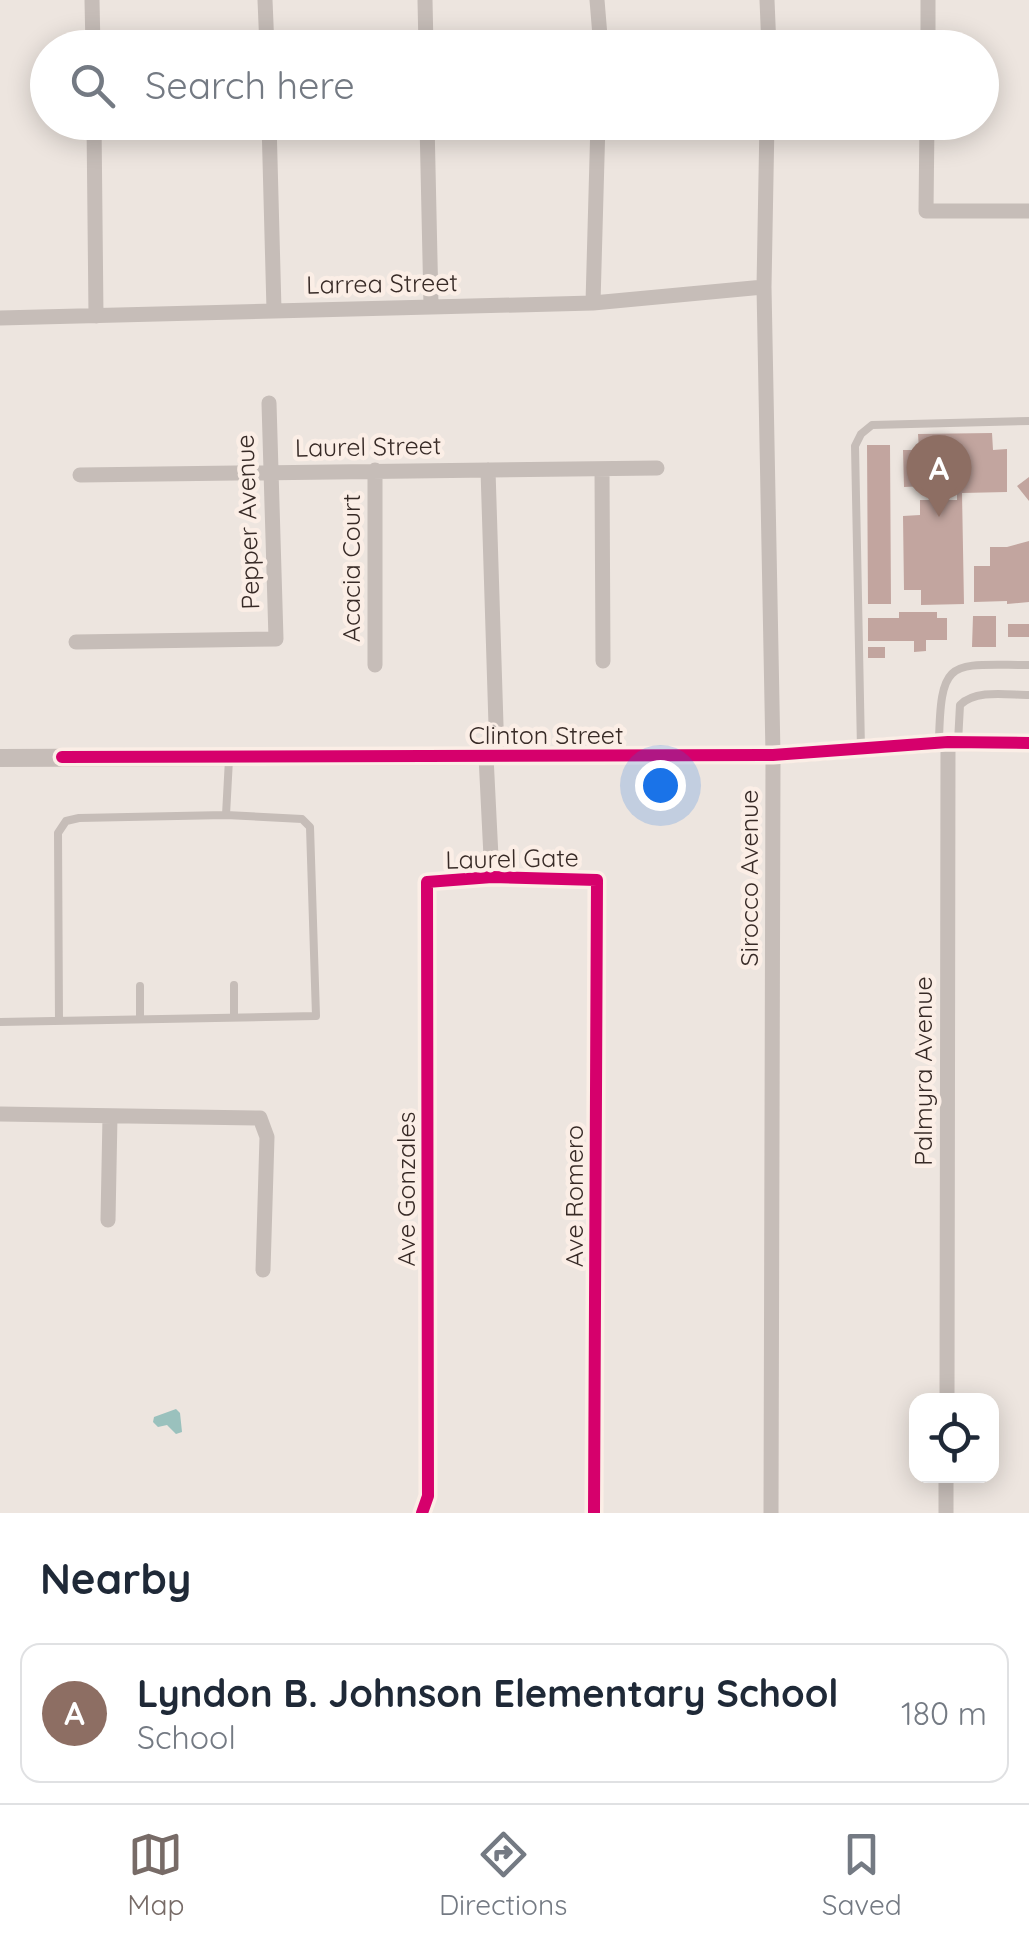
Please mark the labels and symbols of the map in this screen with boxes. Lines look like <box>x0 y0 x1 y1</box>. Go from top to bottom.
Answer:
street label: Larrea Street <box>306 266 458 300</box>
street label: Laurel Street <box>294 429 442 463</box>
street label: Pepper Avenue <box>228 434 266 610</box>
pin: A <box>906 434 972 517</box>
street label: Acacia Court <box>335 494 366 642</box>
street label: Clinton Street <box>469 719 623 750</box>
your location <box>635 760 686 811</box>
street label: Sirocco Avenue <box>733 790 764 966</box>
street label: Laurel Gate <box>445 841 579 875</box>
street label: Palmyra Avenue <box>907 976 938 1166</box>
street label: Ave Gonzales <box>390 1112 421 1266</box>
street label: Ave Romero <box>558 1125 589 1267</box>

